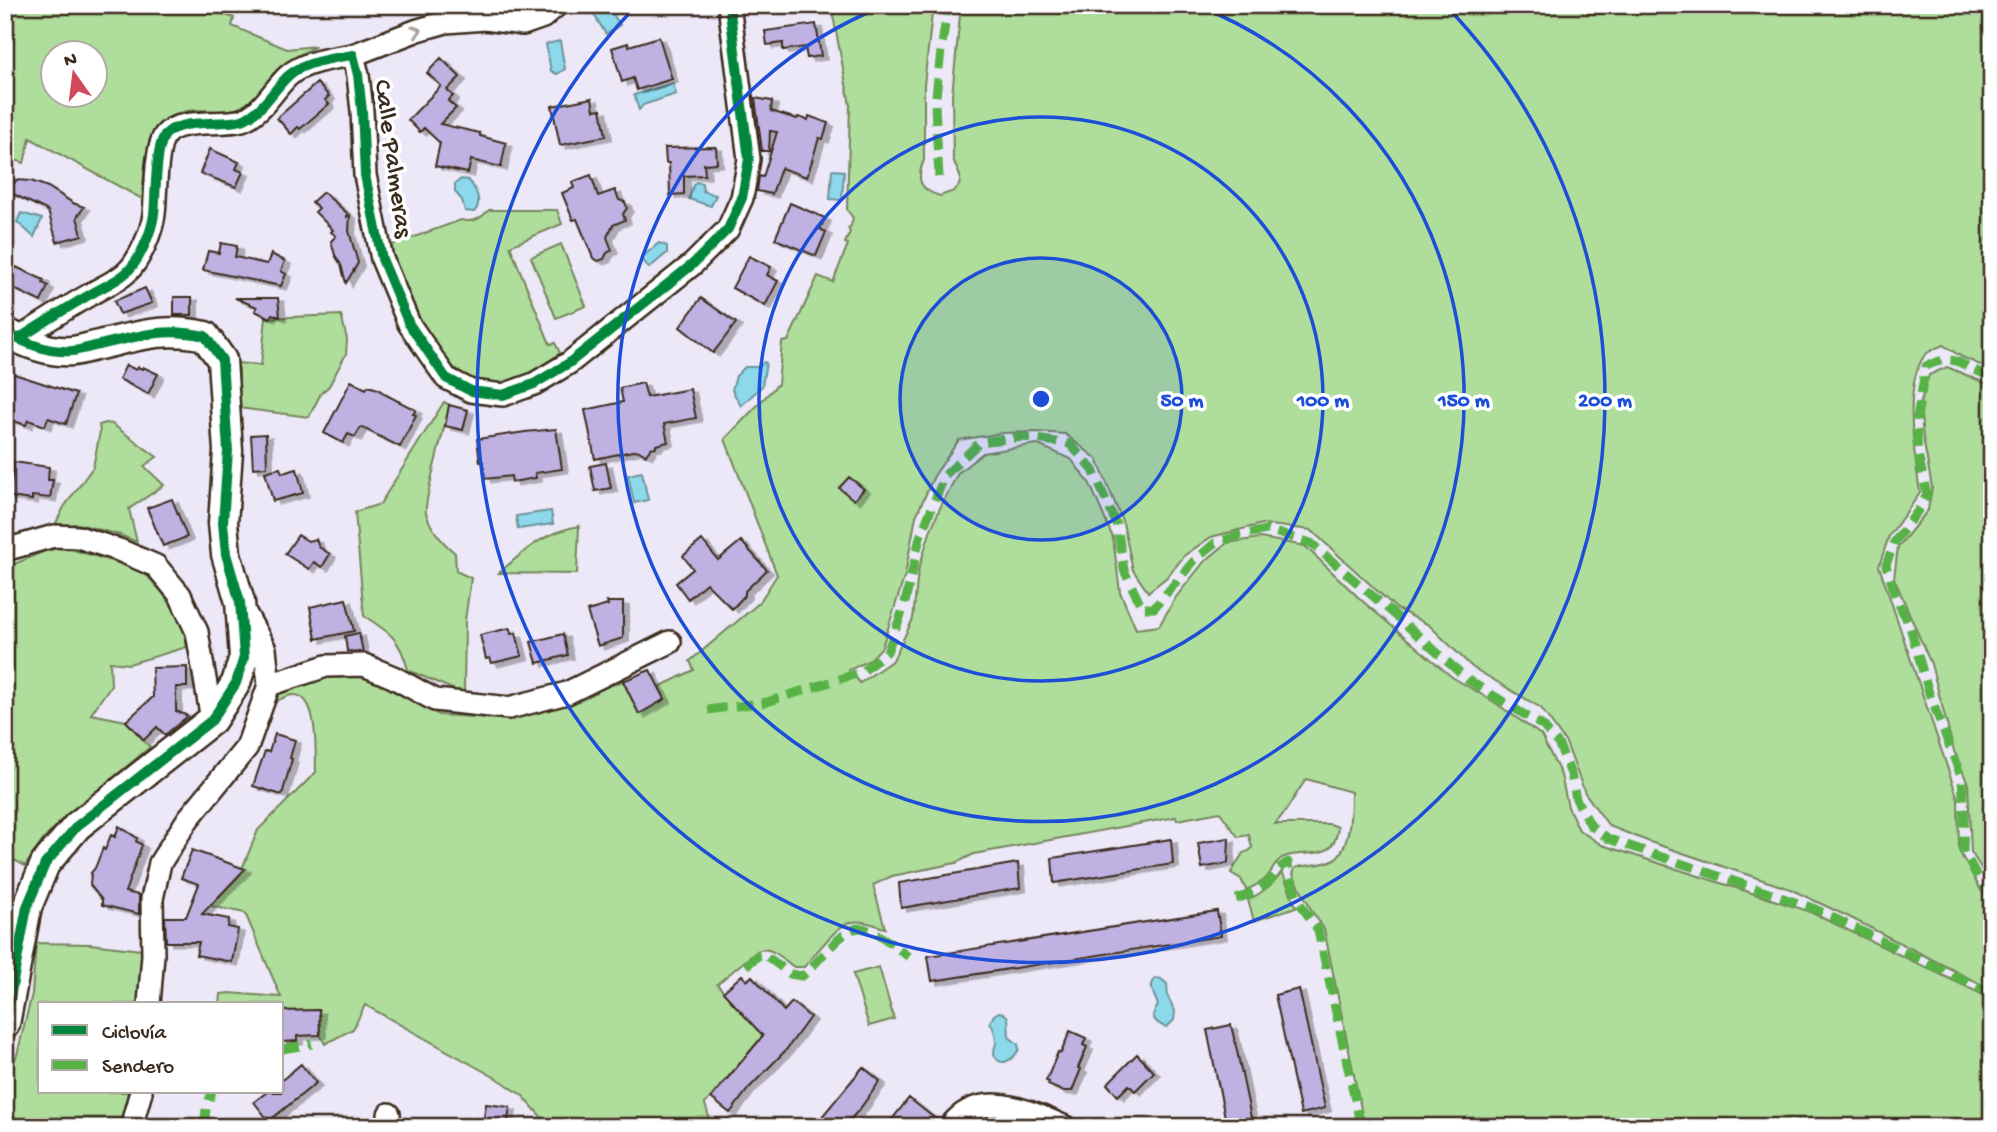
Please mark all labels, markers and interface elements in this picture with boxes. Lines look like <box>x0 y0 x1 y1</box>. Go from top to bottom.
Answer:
one-way arrow <box>410 25 422 39</box>
north arrow <box>38 38 108 108</box>
text: N <box>62 48 80 74</box>
street label: Calle Palmeras <box>365 78 418 241</box>
centre of rings <box>1029 387 1053 411</box>
text: 50 m <box>1161 390 1204 415</box>
text: 100 m <box>1296 390 1349 415</box>
text: 150 m <box>1437 390 1490 415</box>
text: 200 m <box>1578 390 1632 415</box>
legend <box>38 1002 284 1094</box>
text: Ciclovía <box>102 1022 167 1047</box>
text: Sendero <box>102 1056 174 1081</box>

